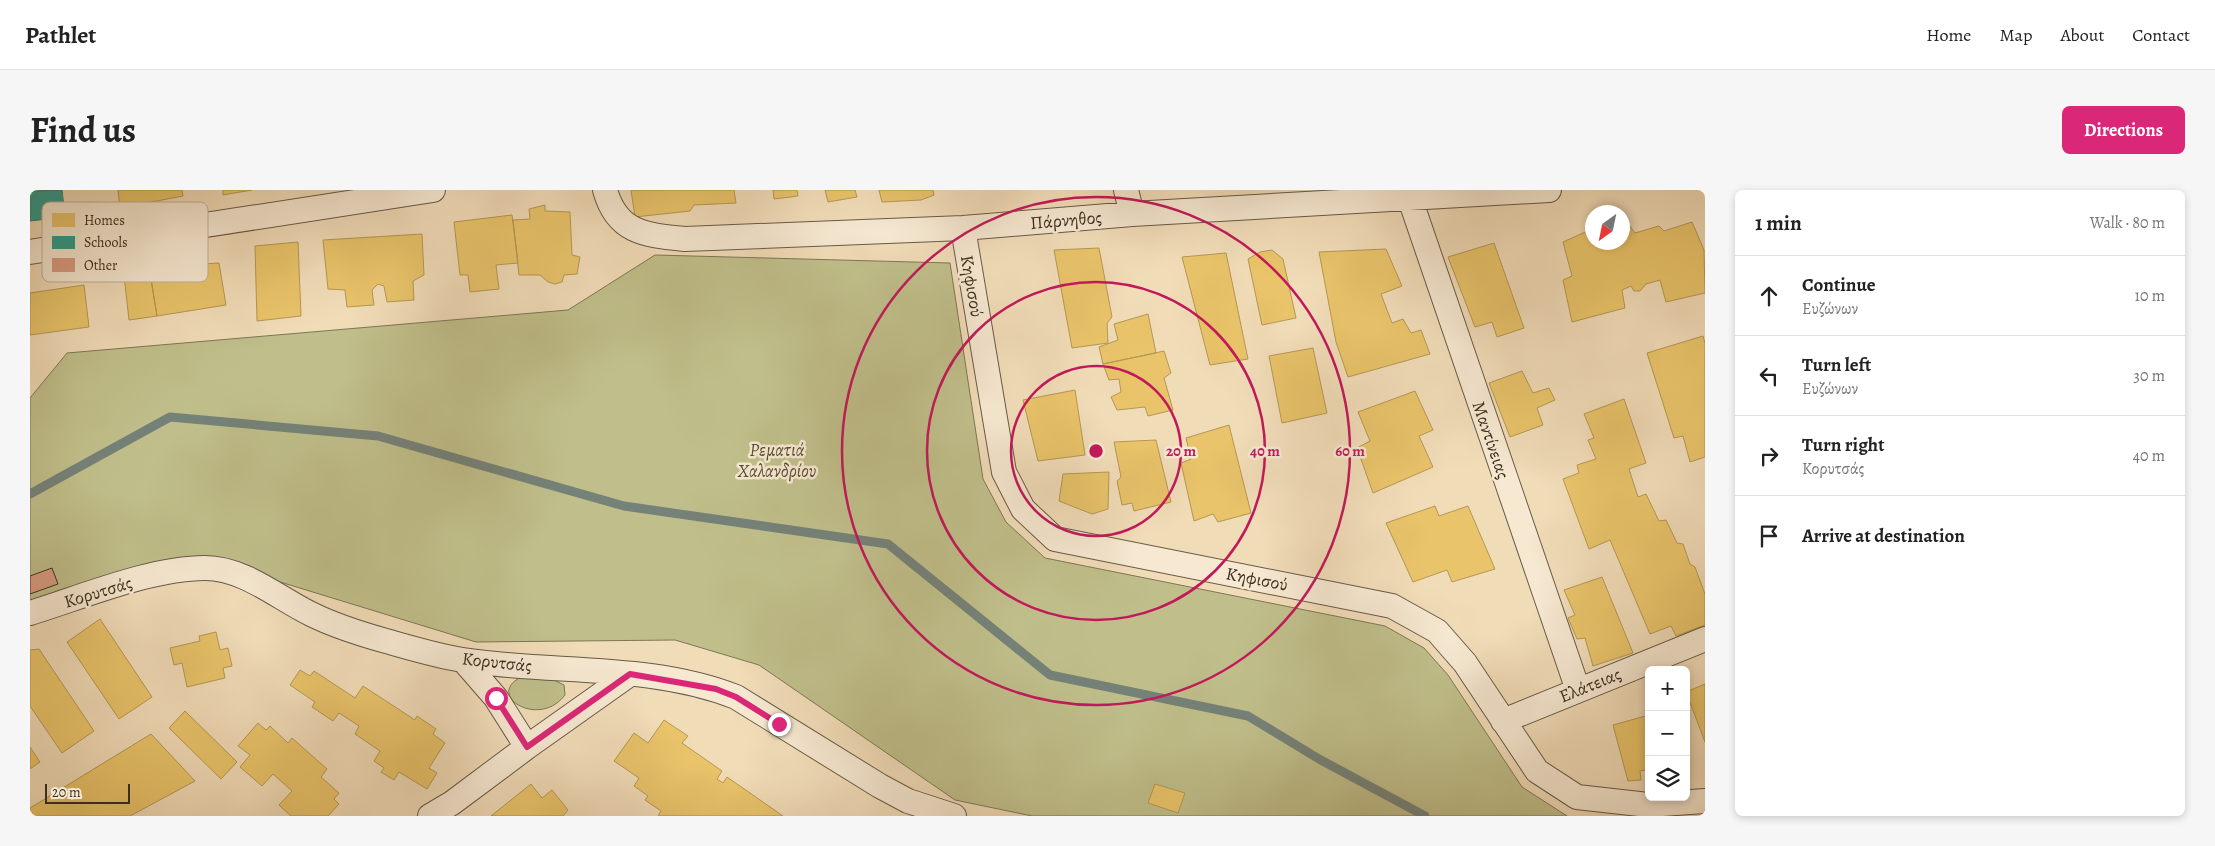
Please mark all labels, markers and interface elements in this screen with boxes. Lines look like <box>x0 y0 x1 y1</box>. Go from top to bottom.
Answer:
text: Pathlet <box>25 19 96 51</box>
text: Home <box>1926 23 1971 47</box>
text: Map <box>1999 23 2032 47</box>
text: About <box>2060 23 2104 47</box>
text: Contact <box>2132 23 2190 47</box>
text: Find us <box>30 106 136 154</box>
button: Directions <box>2062 106 2185 154</box>
legend <box>42 202 208 282</box>
street label: Πάρνηθος <box>1029 205 1103 235</box>
north arrow <box>1585 205 1630 250</box>
text: 1 min <box>1755 209 1802 237</box>
text: Homes <box>84 211 125 230</box>
text: Walk · 80 m <box>2090 212 2165 234</box>
text: Schools <box>84 233 128 252</box>
street label: Κηφισού <box>955 253 989 319</box>
text: Other <box>84 256 118 275</box>
text: Continue <box>1802 272 1876 298</box>
icon: ahead <box>1755 282 1783 310</box>
text: 10 m <box>2135 285 2165 307</box>
text: Eυζώνων <box>1802 298 1858 320</box>
text: Turn left <box>1802 352 1871 378</box>
icon: left <box>1755 362 1783 390</box>
text: 30 m <box>2133 365 2165 387</box>
text: Ευζώνων <box>1802 378 1858 400</box>
street label: Μαντίνειας <box>1467 398 1515 482</box>
text: Turn right <box>1802 432 1884 458</box>
park label: Ρεματιά Χαλανδρίου <box>737 438 816 483</box>
text: 20 m <box>1166 441 1196 461</box>
text: 40 m <box>1250 441 1280 461</box>
text: 60 m <box>1335 441 1365 461</box>
centre of rings <box>1087 442 1105 460</box>
icon: right <box>1755 442 1783 470</box>
text: 40 m <box>2133 445 2165 467</box>
text: Κορυτσάς <box>1802 458 1864 480</box>
icon: arrive <box>1755 522 1783 550</box>
text: Arrive at destination <box>1802 523 1965 549</box>
street label: Κηφισού <box>1224 561 1290 597</box>
street label: Κορυτσάς <box>61 570 135 614</box>
street label: Κορυτσάς <box>461 646 533 678</box>
street label: Ελάτειας <box>1556 662 1624 708</box>
map controls <box>1645 666 1690 801</box>
button: + <box>1645 666 1690 711</box>
route start <box>485 687 508 710</box>
button: − <box>1645 711 1690 756</box>
route end <box>768 713 791 736</box>
button: layers <box>1645 756 1690 801</box>
scale bar <box>45 781 130 804</box>
text: 20 m <box>52 783 81 802</box>

